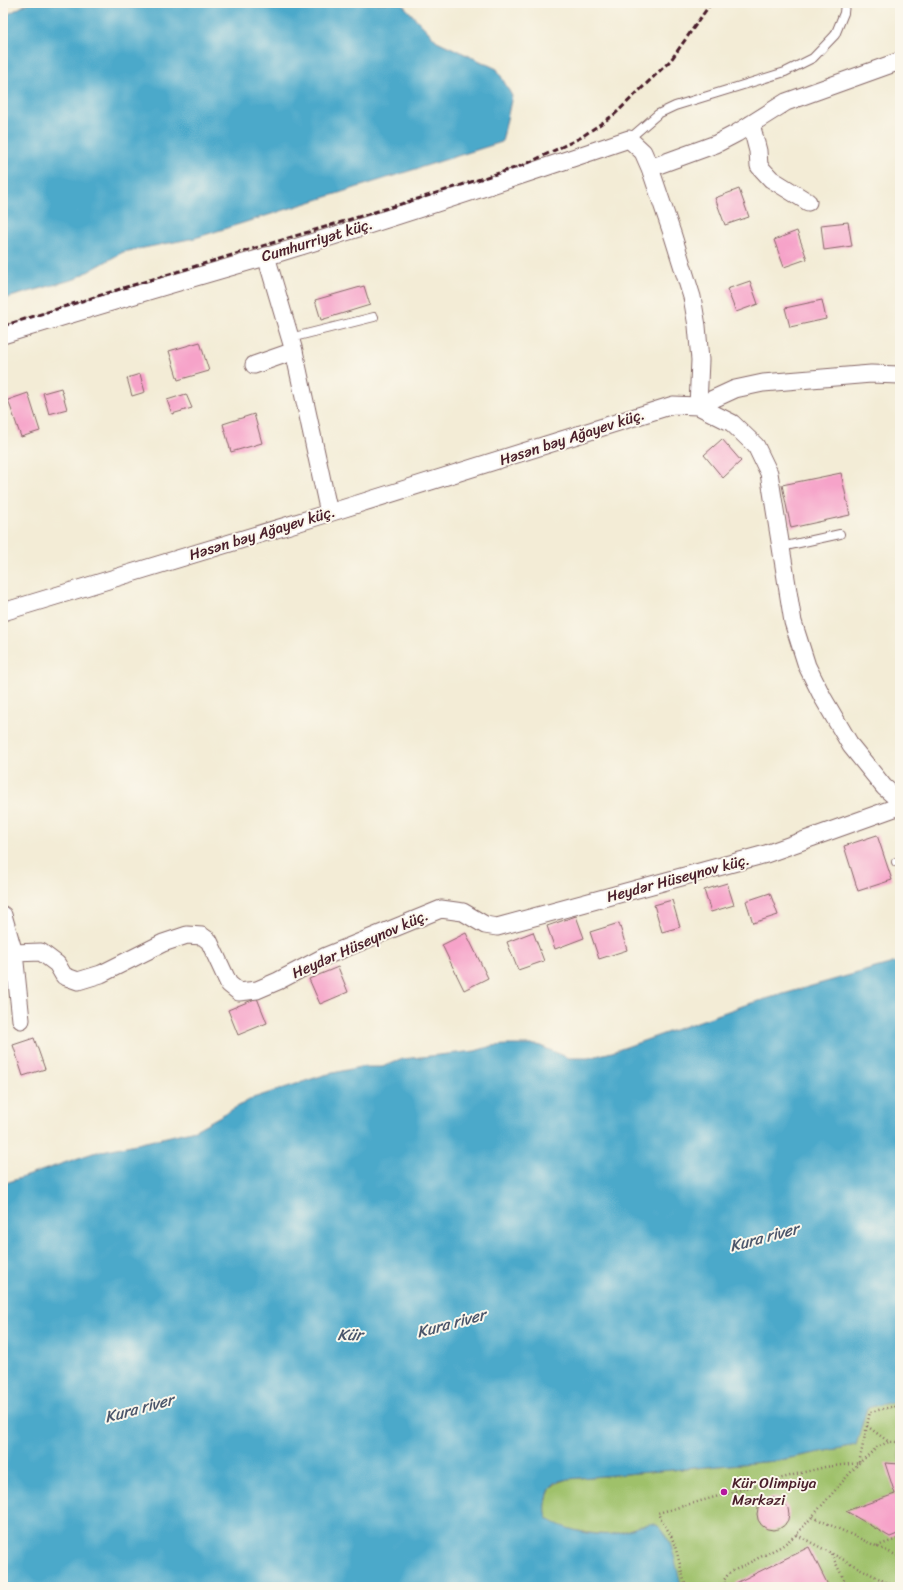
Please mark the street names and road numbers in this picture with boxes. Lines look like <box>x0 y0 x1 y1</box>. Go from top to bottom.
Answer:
street label: Cumhurriyət küç. <box>258 211 376 269</box>
street label: Həsən bəy Ağayev küç. <box>496 401 648 473</box>
street label: Həsən bəy Ağayev küç. <box>186 498 338 568</box>
street label: Heydər Hüseynov küç. <box>603 846 753 910</box>
street label: Heydər Hüseynov küç. <box>287 902 433 986</box>

